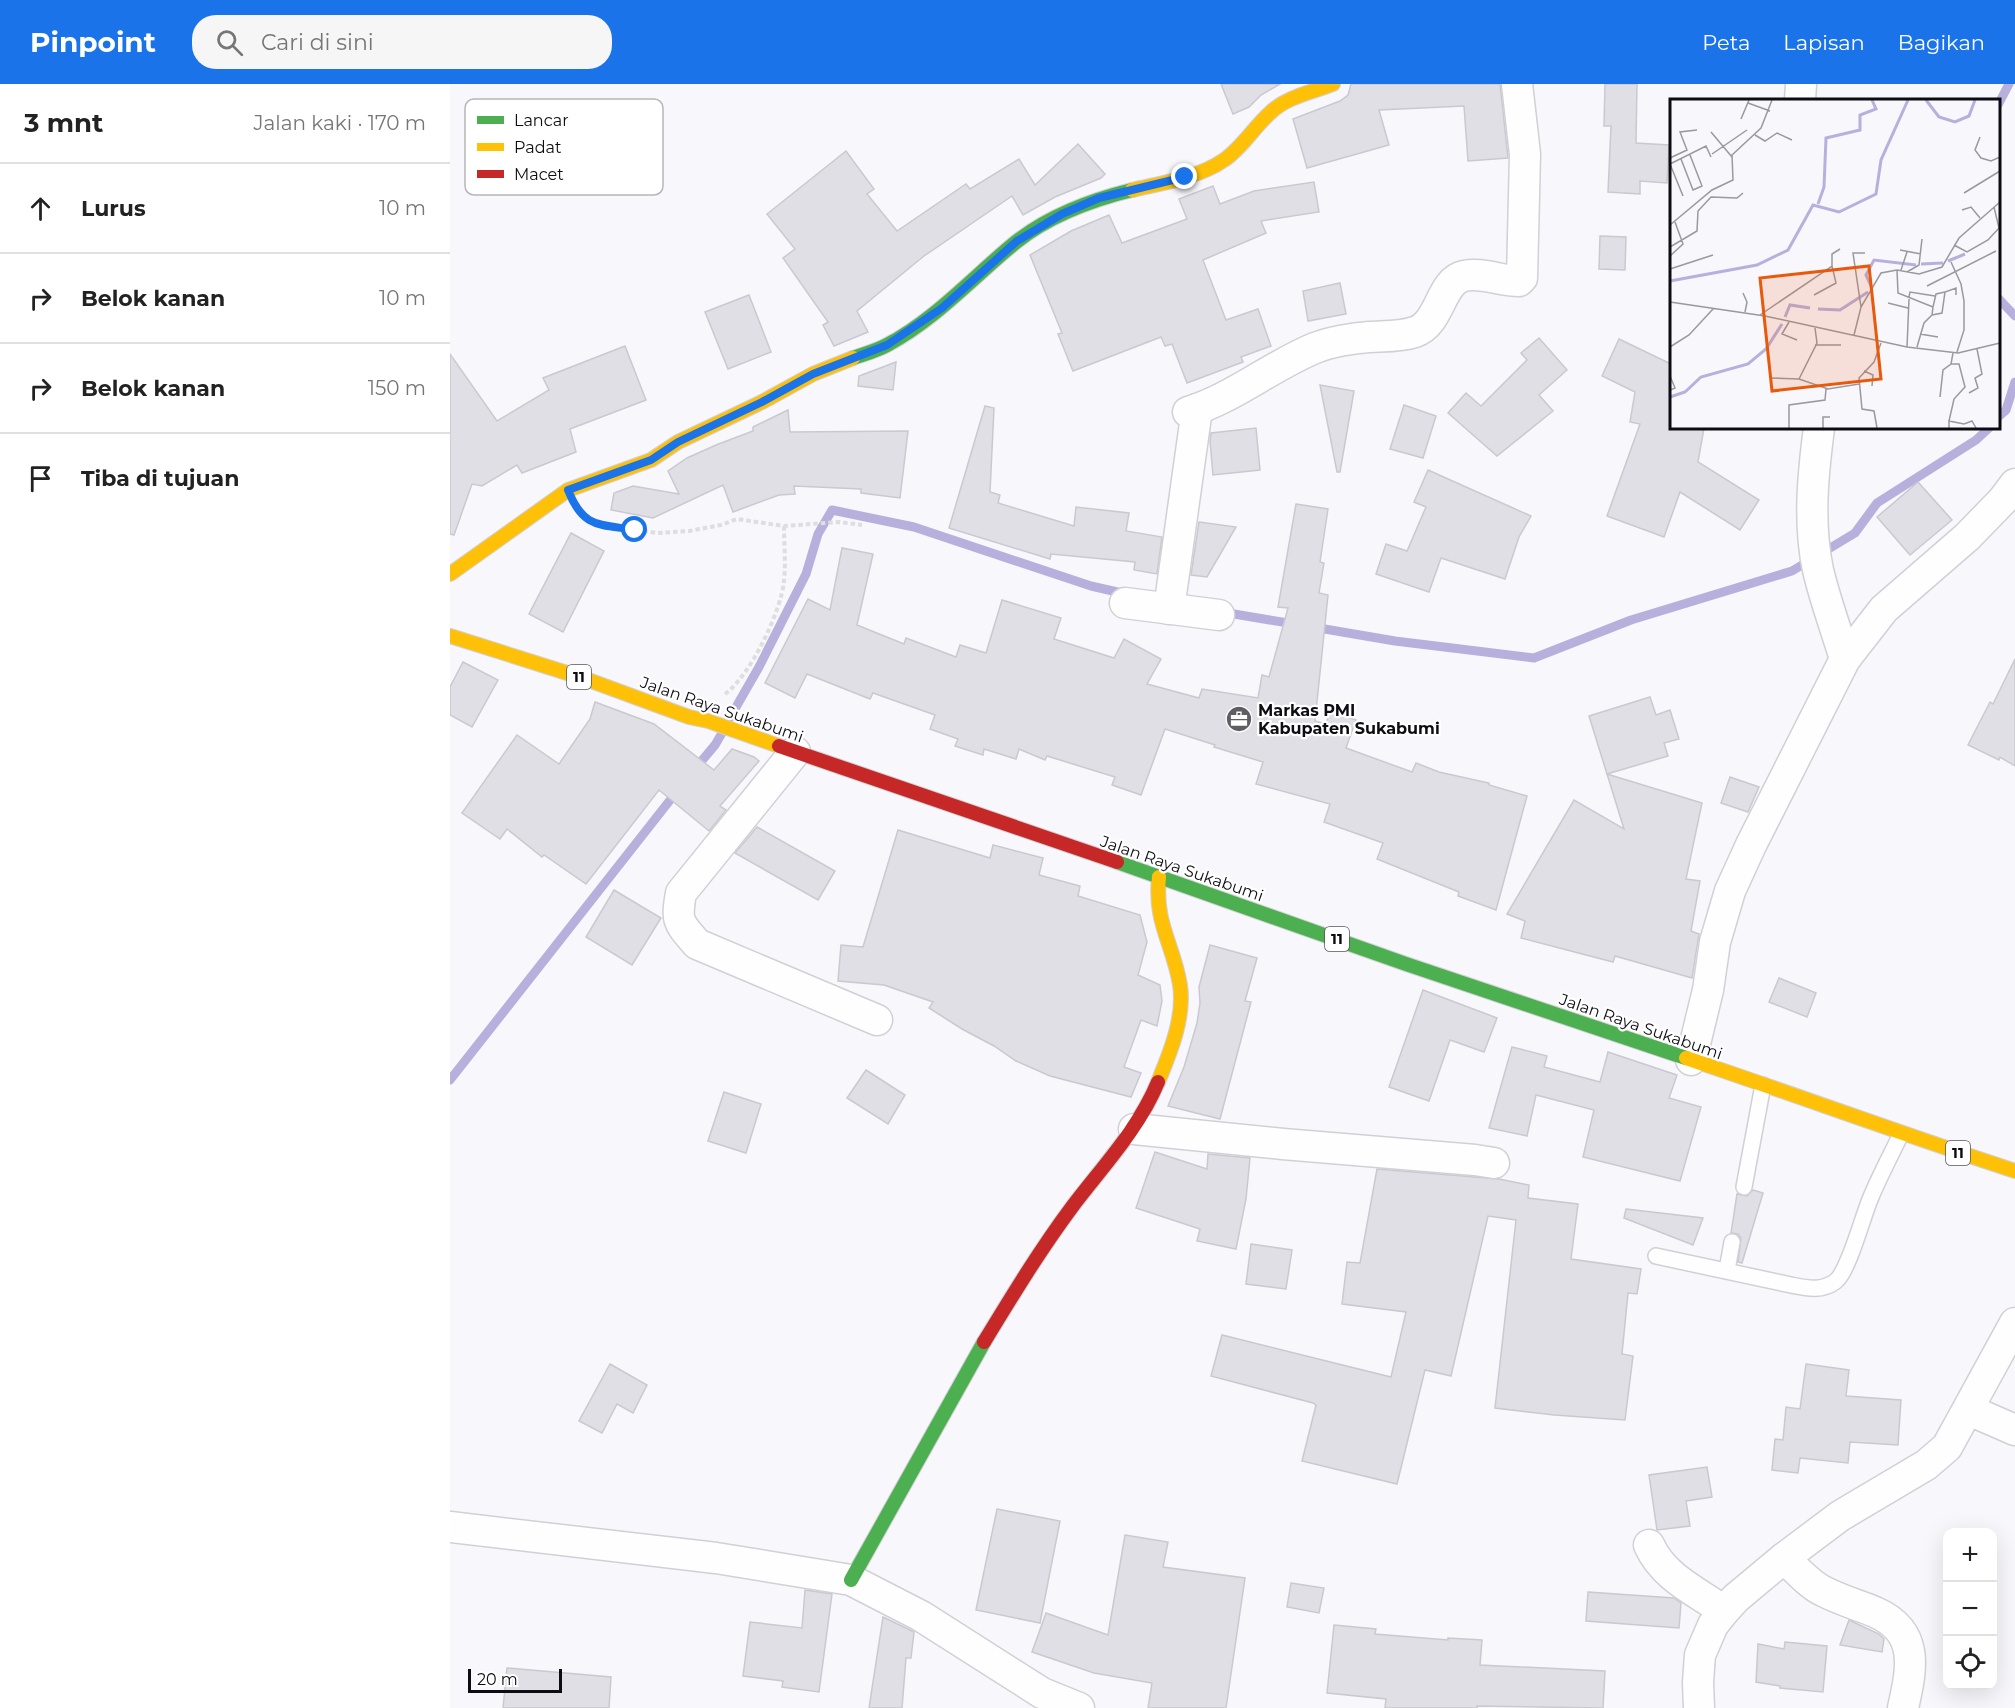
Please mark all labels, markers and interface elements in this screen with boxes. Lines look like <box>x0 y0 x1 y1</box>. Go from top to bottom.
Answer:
search box <box>192 15 612 69</box>
text: Pinpoint <box>30 25 156 59</box>
icon: search <box>213 26 246 59</box>
text: Cari di sini <box>261 29 374 56</box>
text: Peta <box>1702 30 1750 55</box>
text: Lapisan <box>1783 30 1865 55</box>
text: Bagikan <box>1898 30 1985 55</box>
legend <box>465 99 663 195</box>
inset map <box>1670 99 2000 429</box>
text: 3 mnt <box>24 107 103 139</box>
text: Jalan kaki · 170 m <box>254 111 426 135</box>
text: Lancar <box>514 111 569 130</box>
text: Padat <box>514 138 562 157</box>
route end <box>1171 163 1197 189</box>
text: Macet <box>514 165 564 184</box>
icon: ahead <box>24 192 57 225</box>
text: Lurus <box>81 195 146 222</box>
text: 10 m <box>379 196 426 220</box>
icon: right <box>24 282 57 315</box>
text: Belok kanan <box>81 285 225 312</box>
text: 10 m <box>379 286 426 310</box>
icon: right <box>24 372 57 405</box>
text: Belok kanan <box>81 375 225 402</box>
text: 150 m <box>368 376 426 400</box>
icon: arrive <box>24 462 57 495</box>
text: Tiba di tujuan <box>81 465 239 492</box>
route start <box>621 516 647 542</box>
road number: 11 <box>567 665 591 689</box>
street label: Jalan Raya Sukabumi <box>637 672 806 746</box>
place label: Markas PMI Kabupaten Sukabumi <box>1258 701 1440 738</box>
office icon: Markas PMI Kabupaten Sukabumi <box>1224 704 1254 734</box>
street label: Jalan Raya Sukabumi <box>1097 831 1266 905</box>
road number: 11 <box>1325 927 1349 951</box>
street label: Jalan Raya Sukabumi <box>1556 989 1725 1063</box>
road number: 11 <box>1946 1141 1970 1165</box>
map controls <box>1943 1528 1997 1690</box>
button: + <box>1943 1528 1997 1582</box>
button: − <box>1943 1582 1997 1636</box>
button: locate <box>1943 1636 1997 1690</box>
scale bar <box>468 1666 562 1694</box>
text: 20 m <box>477 1670 518 1689</box>

